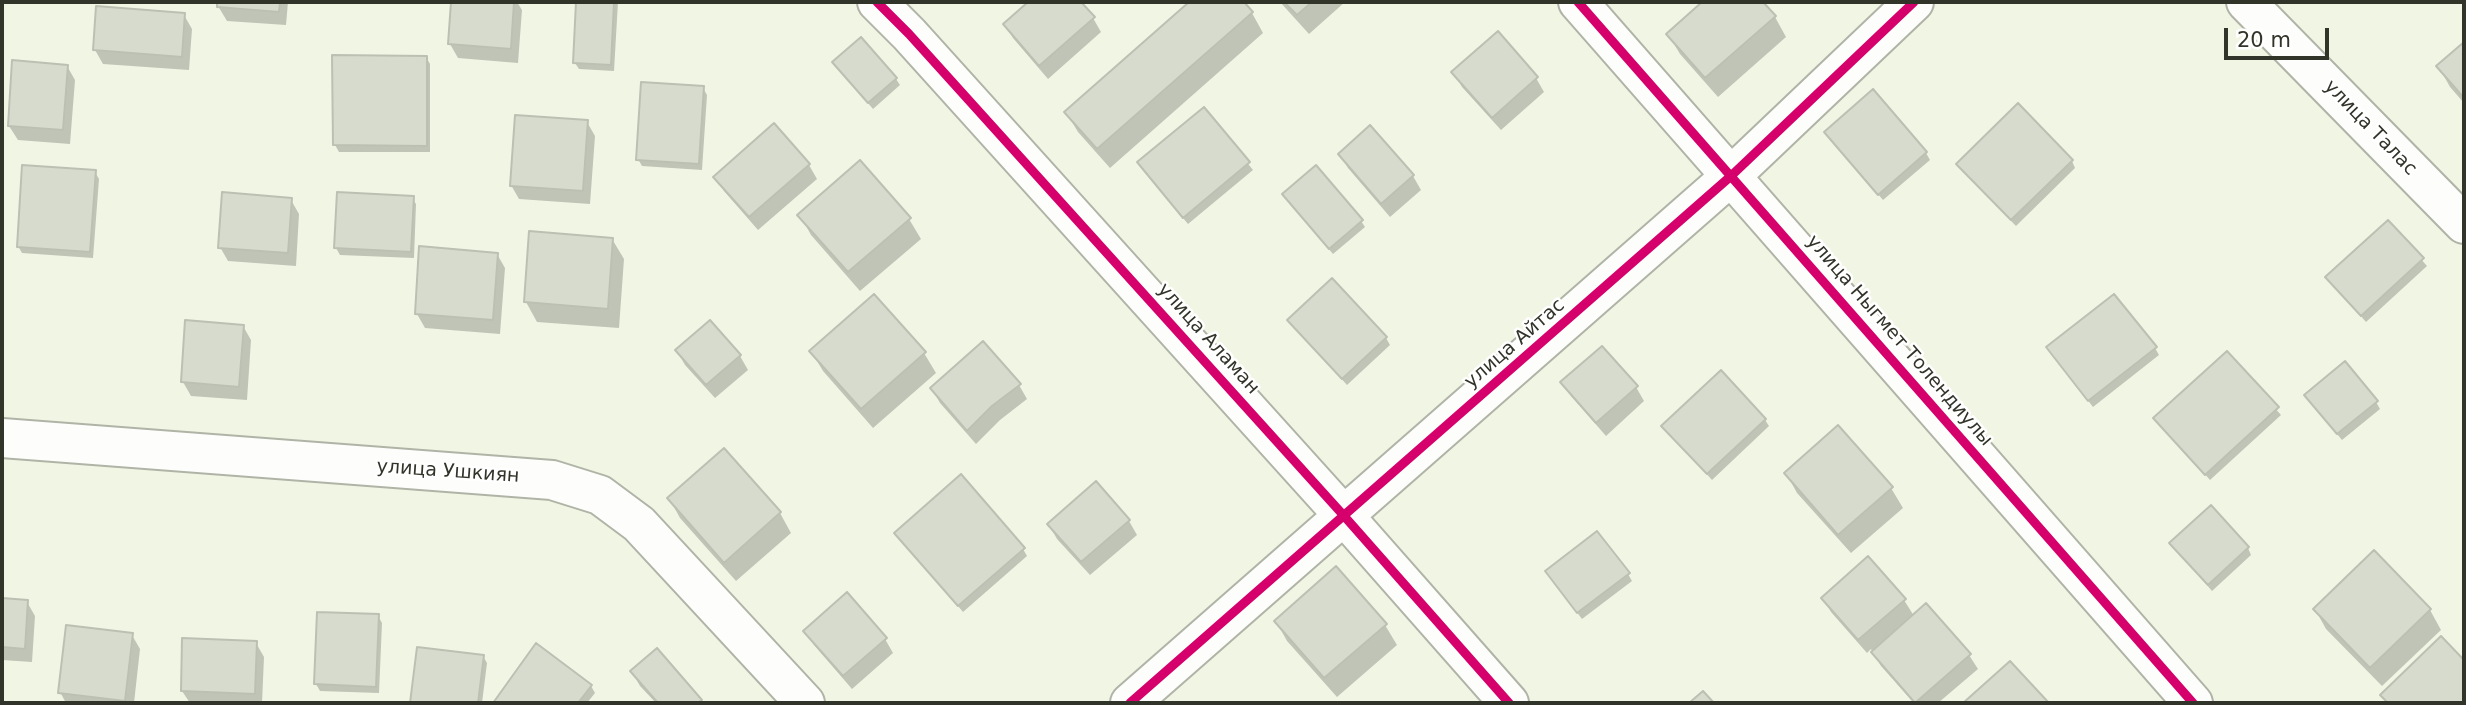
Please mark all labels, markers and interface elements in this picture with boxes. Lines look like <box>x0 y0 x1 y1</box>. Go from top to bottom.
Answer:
scale bar <box>2228 14 2333 58</box>
text: 20 m <box>2237 28 2291 52</box>
street label: улица Талас <box>2319 76 2421 180</box>
street label: улица Ныгмет Толендиулы <box>1801 231 1997 451</box>
street label: улица Аламан <box>1152 279 1264 399</box>
street label: улица Айтас <box>1460 294 1570 394</box>
street label: улица Ушкиян <box>376 456 520 488</box>

